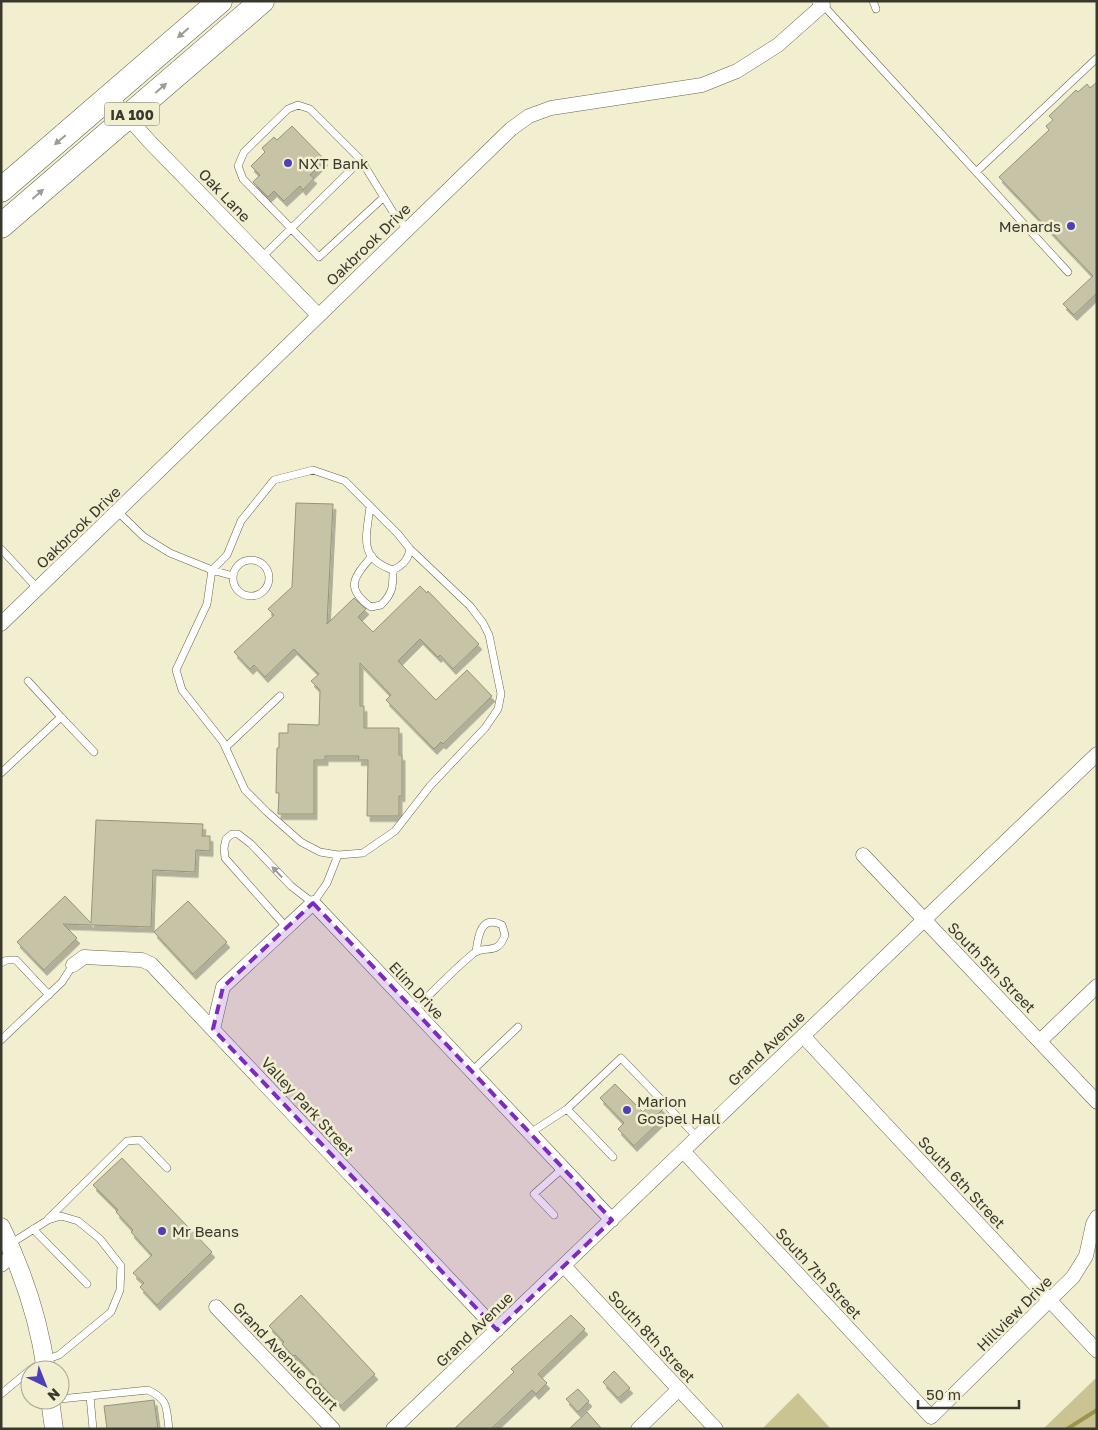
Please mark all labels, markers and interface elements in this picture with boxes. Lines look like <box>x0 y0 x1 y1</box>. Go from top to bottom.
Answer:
one-way arrow <box>177 28 190 39</box>
one-way arrow <box>155 82 167 94</box>
road number: IA 100 <box>104 102 160 126</box>
one-way arrow <box>54 134 67 145</box>
place label: NXT Bank <box>298 154 369 172</box>
marker: NXT Bank <box>282 157 294 169</box>
street label: Oak Lane <box>195 165 255 226</box>
one-way arrow <box>32 189 45 200</box>
street label: Oakbrook Drive <box>322 199 414 289</box>
place label: Menards <box>999 217 1061 235</box>
marker: Menards <box>1065 220 1077 232</box>
street label: Oakbrook Drive <box>32 482 124 572</box>
one-way arrow <box>271 866 283 878</box>
street label: South 5th Street <box>944 918 1040 1016</box>
street label: Elim Drive <box>386 957 448 1023</box>
street label: Grand Avenue <box>724 1007 808 1089</box>
street label: Valley Park Street <box>258 1053 358 1159</box>
place label: Marion Gospel Hall <box>637 1092 721 1127</box>
marker: Marion Gospel Hall <box>621 1104 633 1116</box>
street label: South 6th Street <box>915 1132 1009 1232</box>
place label: Mr Beans <box>172 1222 239 1240</box>
street label: South 7th Street <box>772 1224 866 1322</box>
marker: Mr Beans <box>156 1225 168 1237</box>
street label: Hillview Drive <box>973 1272 1055 1354</box>
street label: South 8th Street <box>605 1286 699 1386</box>
street label: Grand Avenue <box>432 1288 516 1370</box>
street label: Grand Avenue Court <box>229 1298 343 1414</box>
north arrow <box>20 1360 70 1410</box>
scale bar <box>918 1378 1019 1410</box>
text: N <box>45 1385 64 1405</box>
text: 50 m <box>926 1385 961 1403</box>

